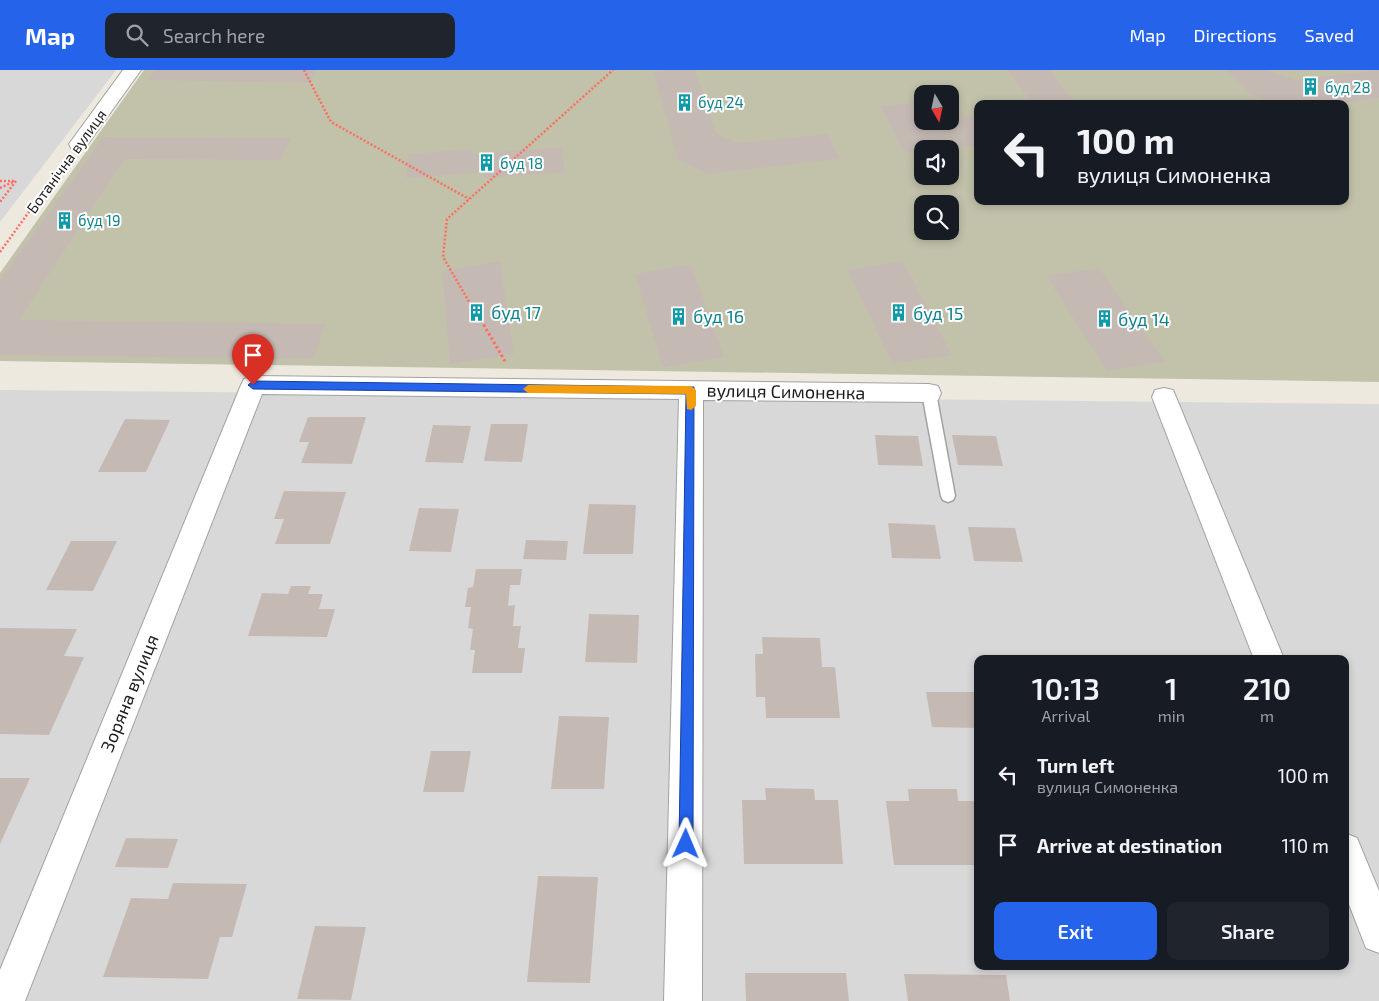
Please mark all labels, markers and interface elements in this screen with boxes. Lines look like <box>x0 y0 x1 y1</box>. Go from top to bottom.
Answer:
search box <box>105 13 455 58</box>
text: Map <box>25 21 75 50</box>
icon: search <box>123 21 151 49</box>
text: Search here <box>163 24 265 47</box>
text: Map <box>1129 24 1166 46</box>
text: Directions <box>1194 24 1277 46</box>
text: Saved <box>1305 24 1354 46</box>
building icon: буд 28 <box>1301 77 1321 97</box>
place label: буд 28 <box>1325 78 1371 97</box>
north arrow <box>914 85 959 130</box>
map controls <box>914 85 959 240</box>
building icon: буд 24 <box>674 92 694 112</box>
place label: буд 24 <box>698 93 744 112</box>
street label: Ботанічна вулиця <box>22 106 110 217</box>
text: 100 m <box>1077 119 1175 161</box>
icon: left <box>994 120 1059 185</box>
button: sound <box>914 140 959 185</box>
building icon: буд 18 <box>476 153 496 173</box>
place label: буд 18 <box>500 154 543 173</box>
text: вулиця Симоненка <box>1077 161 1271 187</box>
button: search <box>914 195 959 240</box>
building icon: буд 19 <box>54 210 74 230</box>
place label: буд 19 <box>78 211 121 230</box>
place label: буд 17 <box>491 301 541 323</box>
building icon: буд 17 <box>467 302 487 322</box>
place label: буд 15 <box>913 302 963 324</box>
building icon: буд 15 <box>889 303 909 323</box>
place label: буд 16 <box>693 305 744 327</box>
building icon: буд 16 <box>669 306 689 326</box>
place label: буд 14 <box>1118 308 1170 330</box>
building icon: буд 14 <box>1094 309 1114 329</box>
pin <box>232 334 274 385</box>
icon: arrive <box>239 341 267 369</box>
street label: вулиця Симоненка <box>706 379 866 403</box>
street label: Зоряна вулиця <box>95 631 163 755</box>
text: 10:13 <box>1032 670 1100 706</box>
text: 1 <box>1165 670 1178 706</box>
text: 210 <box>1243 670 1291 706</box>
text: Arrival <box>1041 706 1090 725</box>
text: min <box>1158 706 1185 725</box>
text: m <box>1260 706 1274 725</box>
text: Turn left <box>1037 754 1114 777</box>
icon: left <box>994 761 1022 789</box>
text: 100 m <box>1278 764 1329 787</box>
text: вулиця Симоненка <box>1037 777 1178 796</box>
position arrow <box>659 817 711 869</box>
icon: arrive <box>994 831 1022 859</box>
text: Arrive at destination <box>1037 834 1222 857</box>
text: 110 m <box>1282 834 1329 857</box>
button: Exit <box>994 902 1157 960</box>
button: Share <box>1167 902 1329 960</box>

